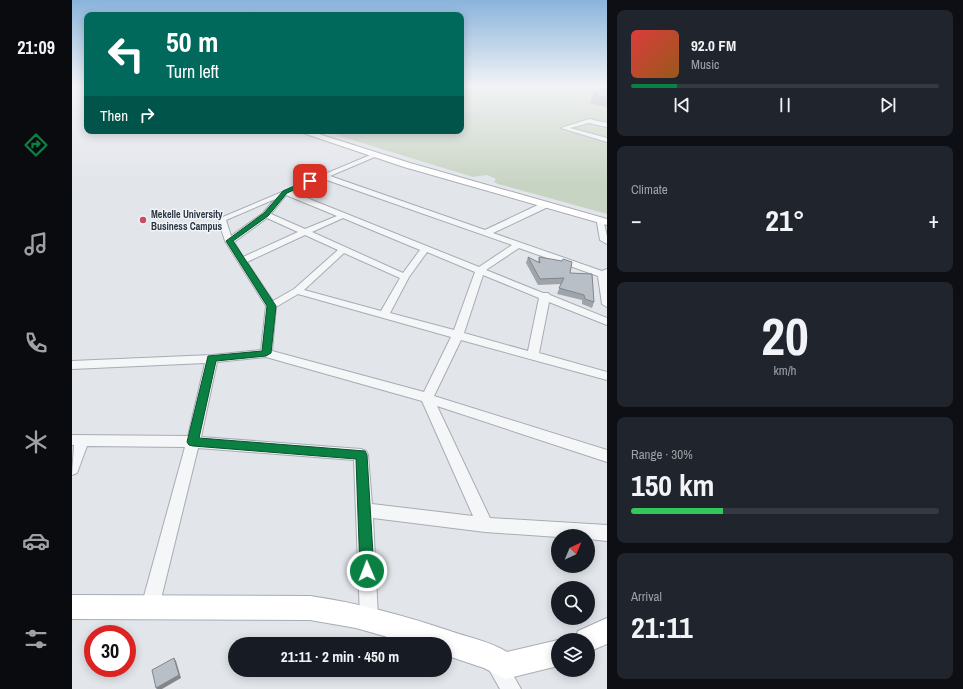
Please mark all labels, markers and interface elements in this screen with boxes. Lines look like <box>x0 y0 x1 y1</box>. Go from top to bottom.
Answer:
text: 50 m <box>166 23 218 61</box>
icon: left <box>100 28 152 80</box>
text: 21:09 <box>17 35 55 60</box>
text: 92.0 FM <box>691 35 736 56</box>
text: Music <box>691 56 719 73</box>
text: Turn left <box>166 59 219 84</box>
icon: previous <box>671 94 693 116</box>
icon: pause <box>774 94 796 116</box>
icon: next <box>877 94 899 116</box>
icon: right <box>136 104 158 126</box>
text: Then <box>100 105 128 126</box>
icon: directions <box>22 131 50 159</box>
pin <box>293 164 327 198</box>
icon: arrive <box>299 170 321 192</box>
text: Climate <box>631 181 668 198</box>
text: 21° <box>765 200 805 240</box>
text: − <box>631 205 642 235</box>
text: + <box>928 205 939 235</box>
place label: Mekelle University Business Campus <box>151 208 223 233</box>
marker: Mekelle University Business Campus <box>138 215 148 225</box>
icon: music <box>22 230 50 258</box>
text: 20 <box>761 301 809 371</box>
icon: phone <box>22 329 50 357</box>
text: km/h <box>773 362 797 379</box>
icon: climate <box>22 428 50 456</box>
text: Range · 30% <box>631 446 693 463</box>
text: 150 km <box>631 465 714 505</box>
icon: car <box>22 527 50 555</box>
north arrow <box>551 529 595 573</box>
map controls <box>551 529 595 677</box>
position arrow <box>346 550 388 592</box>
button: search <box>551 581 595 625</box>
text: Arrival <box>631 588 662 605</box>
text: 21:11 <box>631 607 693 647</box>
icon: filters <box>22 625 50 653</box>
speed limit sign: 30 <box>84 625 136 677</box>
button: layers <box>551 633 595 677</box>
text: 21:11 · 2 min · 450 m <box>281 646 399 667</box>

